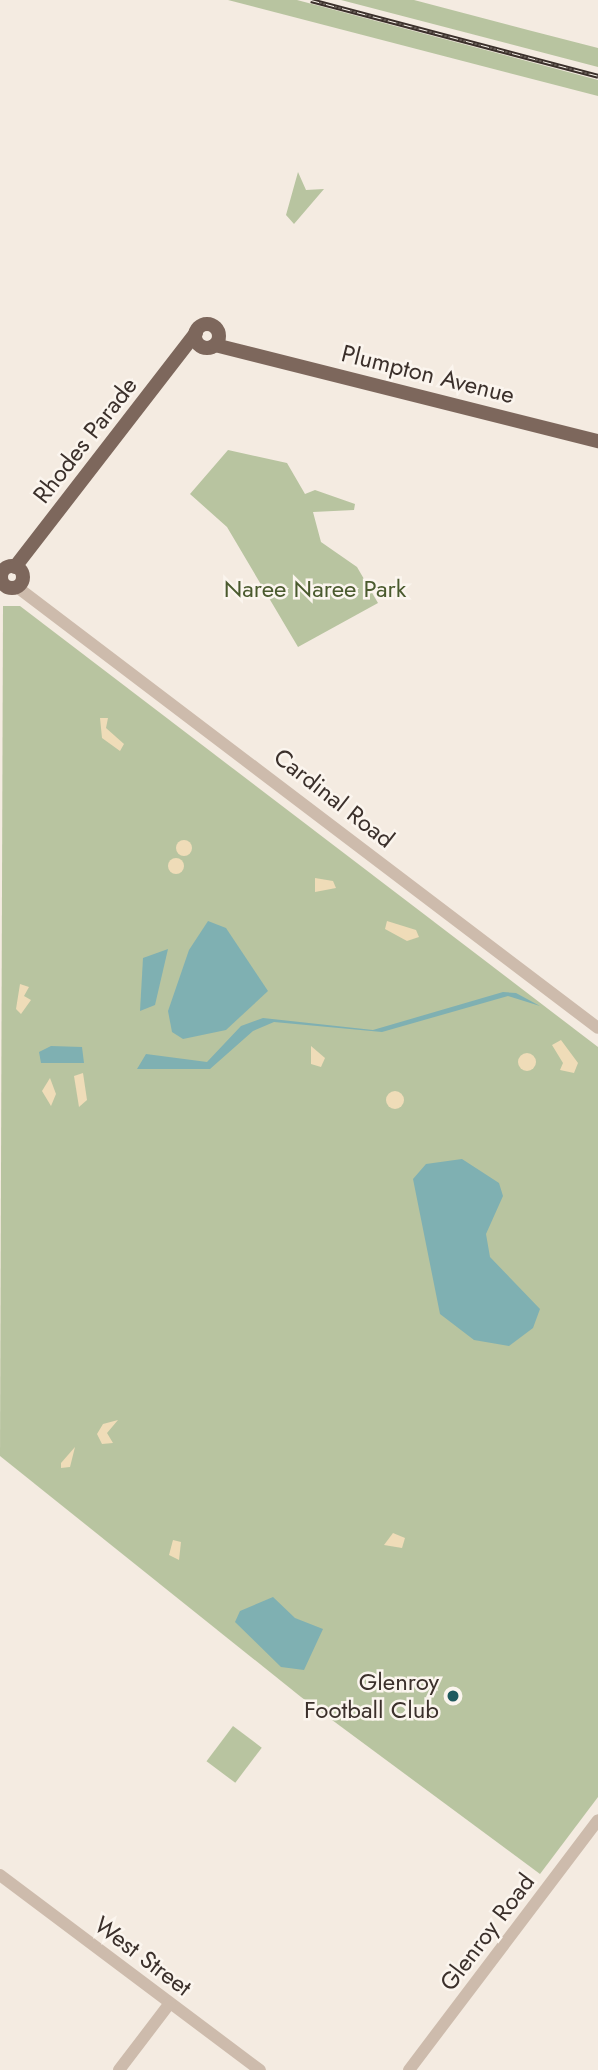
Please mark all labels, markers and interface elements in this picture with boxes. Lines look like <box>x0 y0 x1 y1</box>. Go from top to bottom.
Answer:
street label: Plumpton Avenue <box>339 339 517 409</box>
street label: Rhodes Parade <box>27 371 143 509</box>
park label: Naree Naree Park <box>224 575 406 603</box>
street label: Cardinal Road <box>268 742 400 854</box>
place label: Glenroy Football Club <box>304 1668 439 1724</box>
marker: Glenroy Football Club <box>445 1688 461 1704</box>
street label: Glenroy Road <box>434 1868 540 1996</box>
street label: West Street <box>89 1910 197 2002</box>

